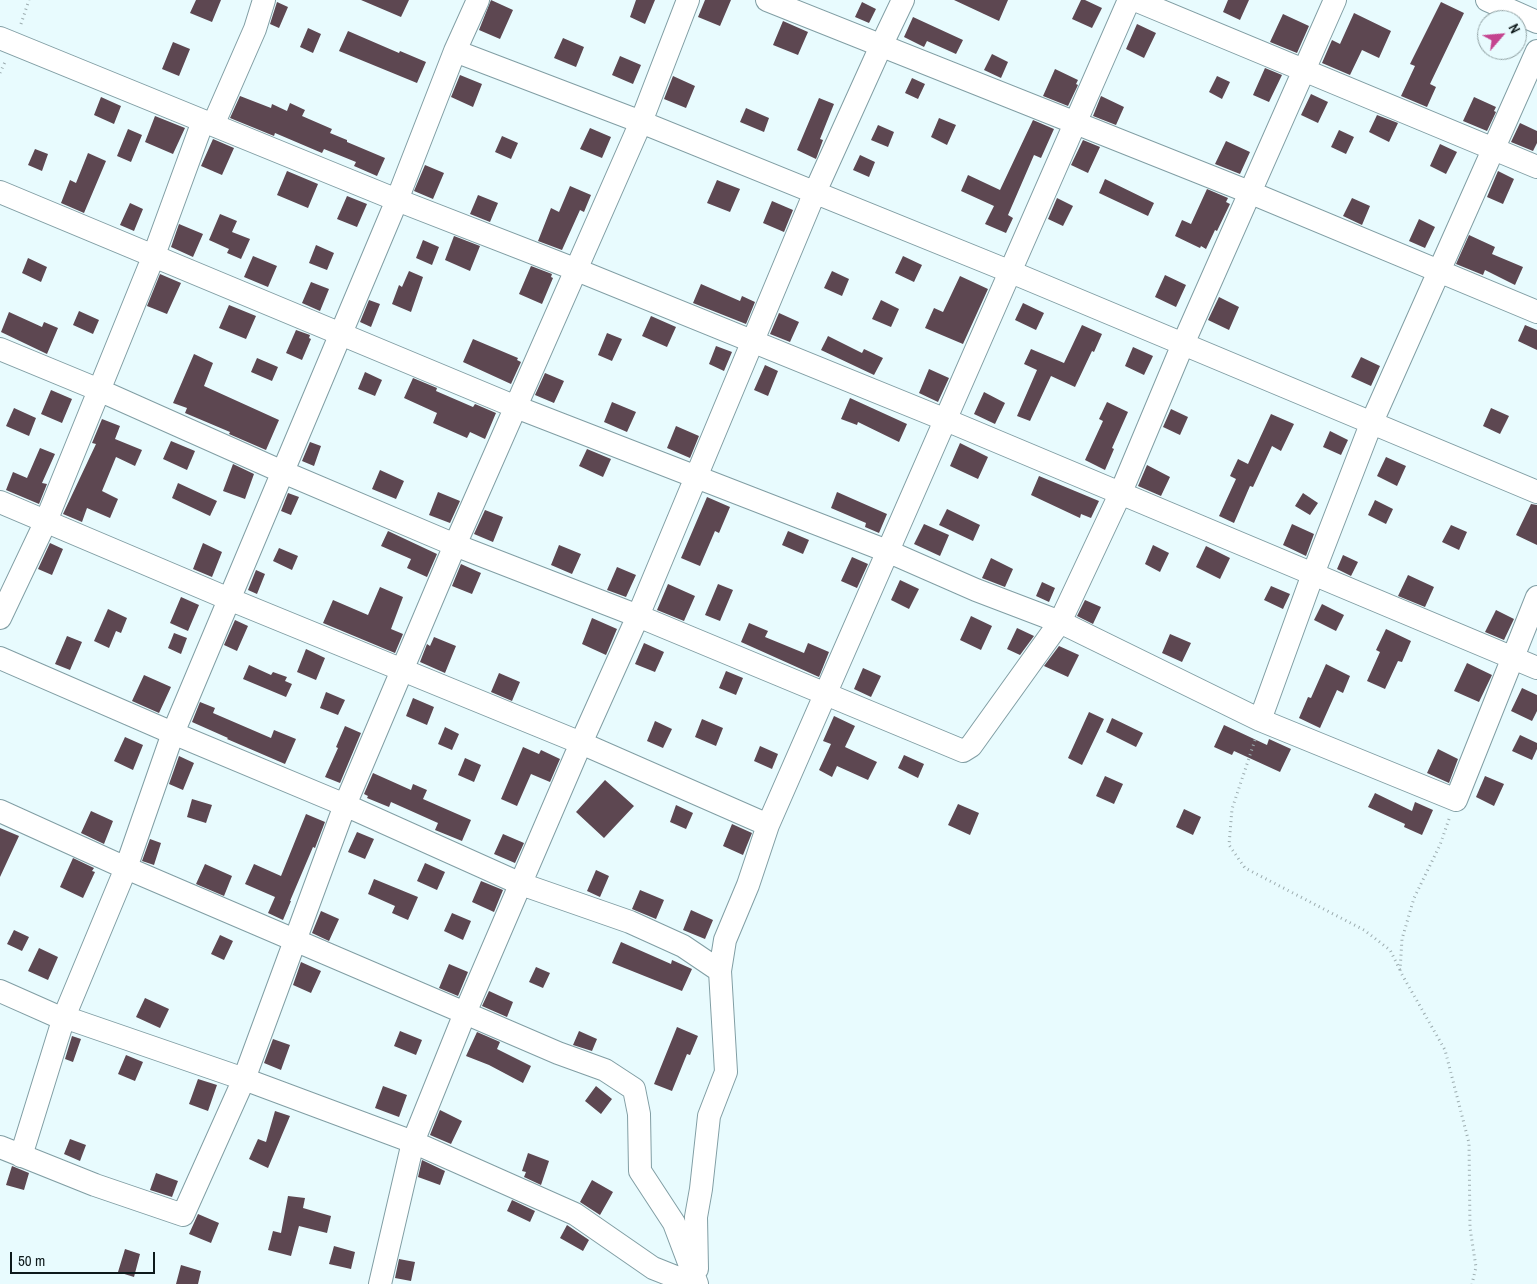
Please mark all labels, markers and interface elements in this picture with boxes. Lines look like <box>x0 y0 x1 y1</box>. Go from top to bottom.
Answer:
north arrow <box>1477 10 1527 60</box>
text: N <box>1505 21 1524 36</box>
scale bar <box>12 1242 158 1274</box>
text: 50 m <box>18 1250 45 1271</box>

